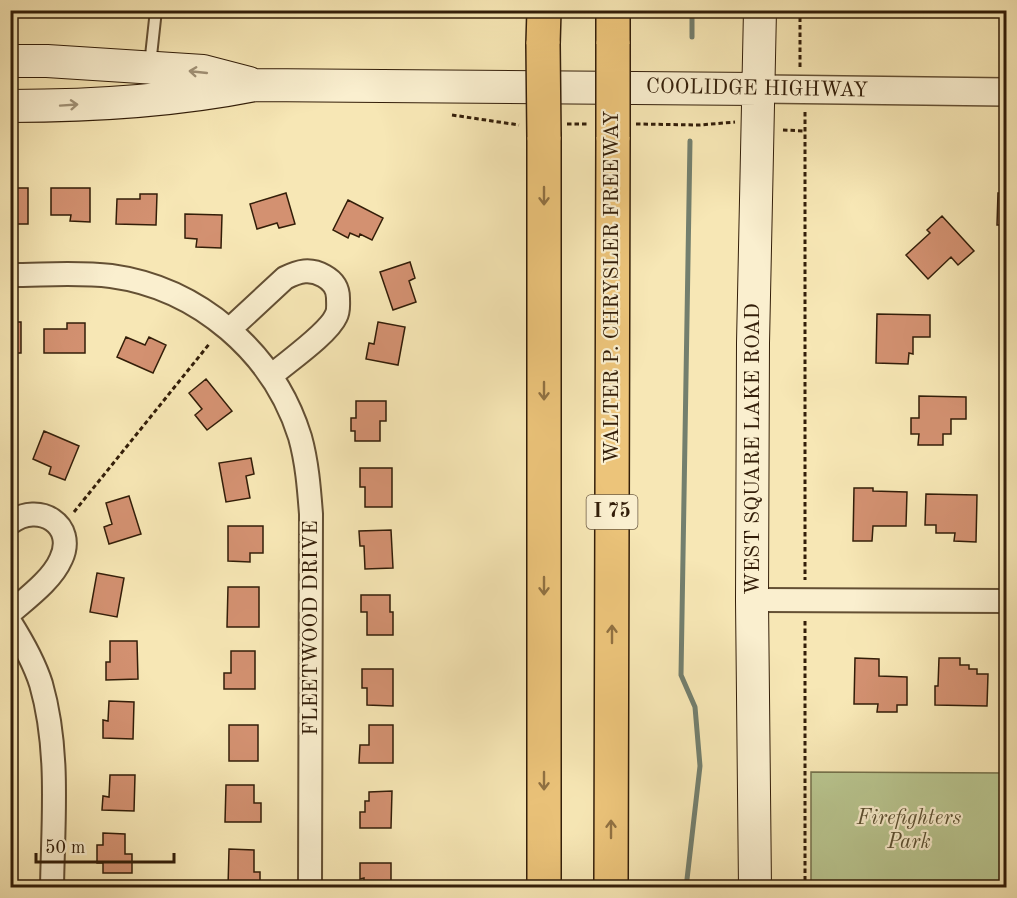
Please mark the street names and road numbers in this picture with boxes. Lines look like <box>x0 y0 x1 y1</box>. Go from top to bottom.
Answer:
street label: COOLIDGE HIGHWAY <box>646 77 868 101</box>
street label: WALTER P. CHRYSLER FREEWAY <box>602 111 623 463</box>
street label: WEST SQUARE LAKE ROAD <box>743 303 764 595</box>
road number: I 75 <box>586 495 638 529</box>
street label: FLEETWOOD DRIVE <box>301 520 322 736</box>

